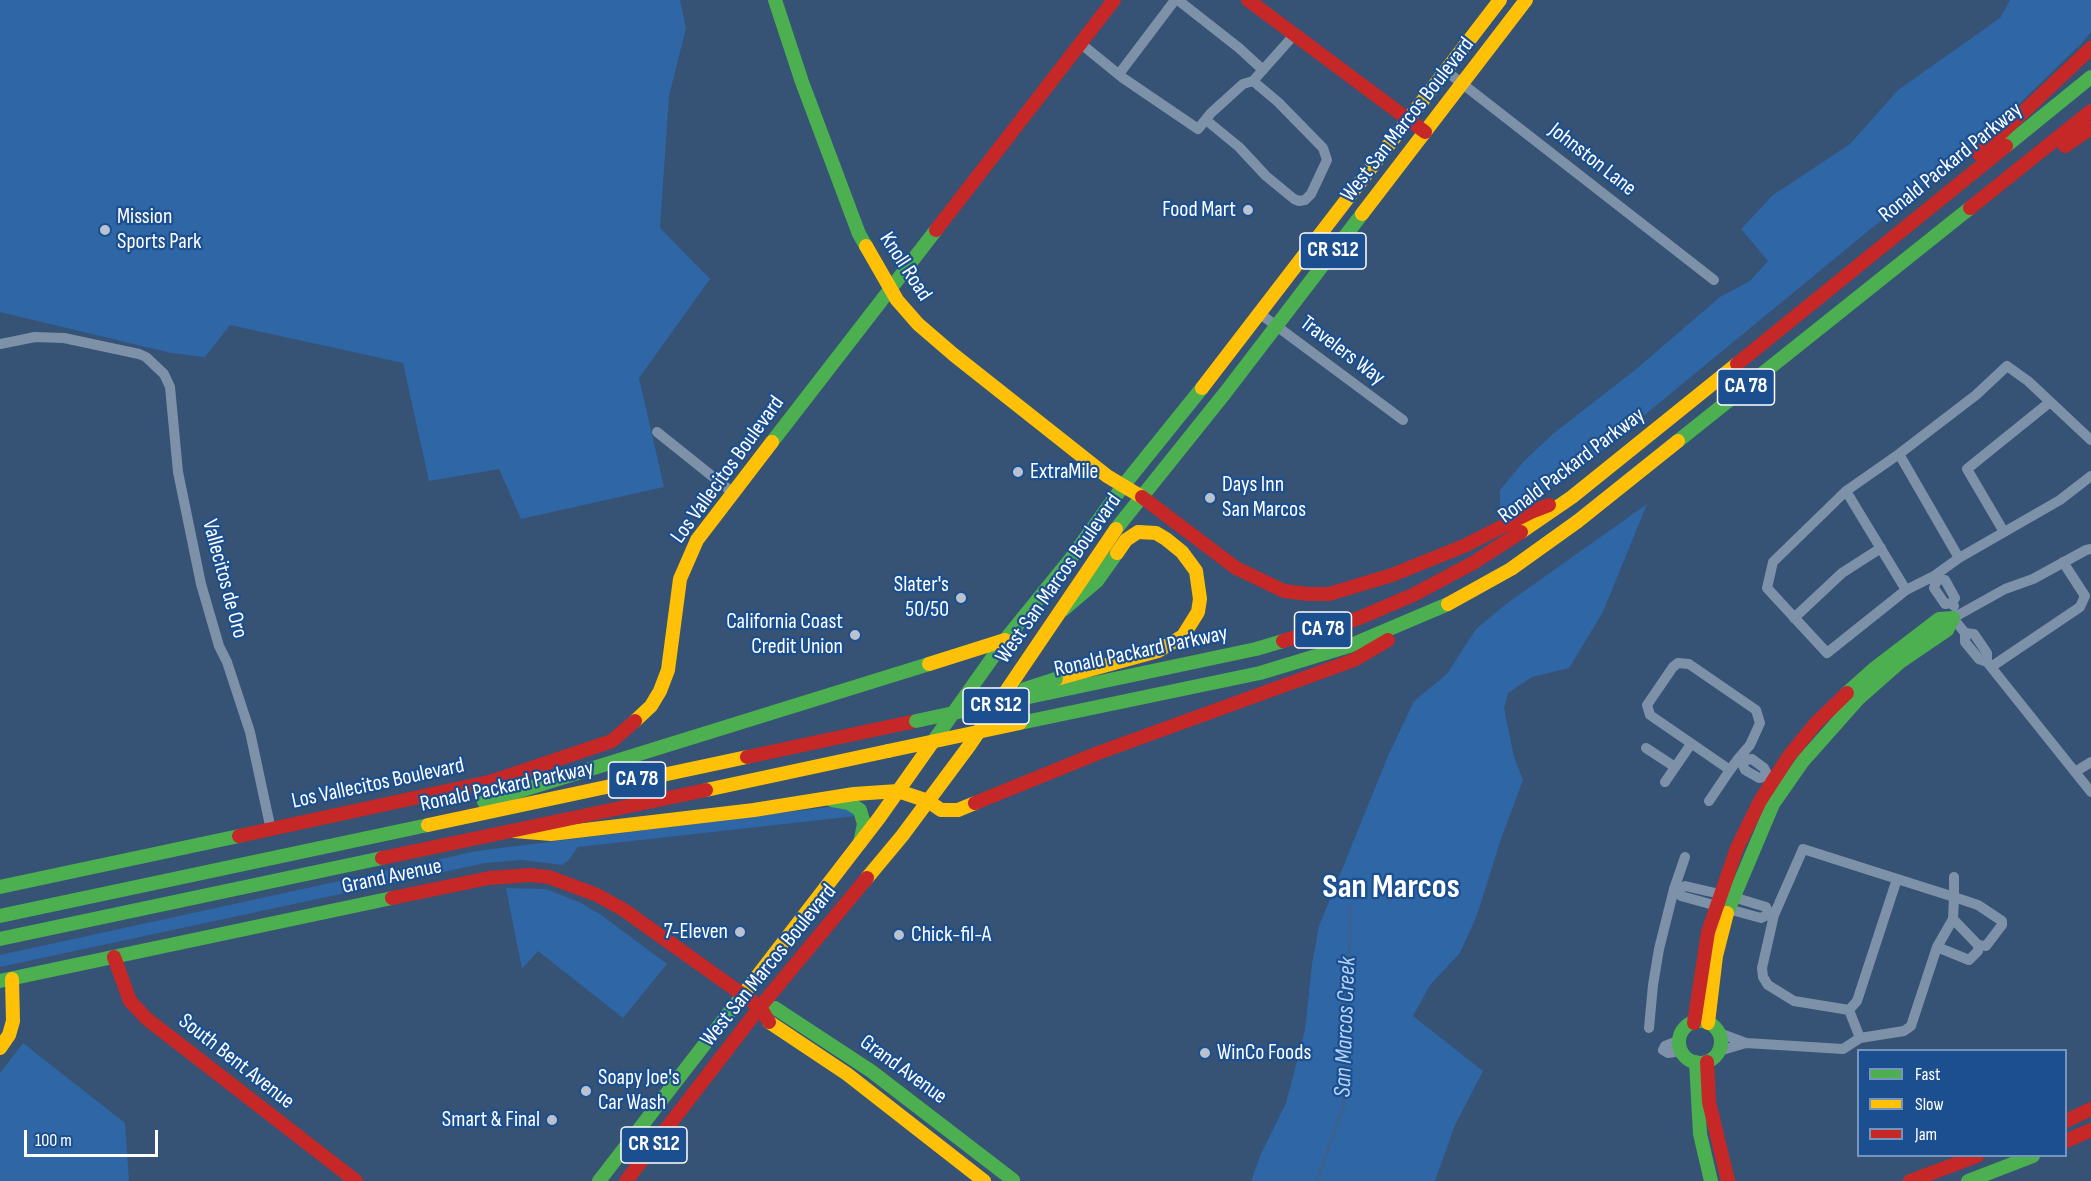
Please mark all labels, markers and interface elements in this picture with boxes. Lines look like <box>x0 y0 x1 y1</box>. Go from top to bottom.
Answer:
street label: West San Marcos Boulevard <box>1336 33 1480 207</box>
street label: Ronald Packard Parkway <box>1874 97 2028 229</box>
street label: Johnston Lane <box>1543 118 1641 202</box>
place label: Food Mart <box>1162 197 1236 223</box>
marker: Food Mart <box>1241 203 1255 217</box>
place label: Mission Sports Park <box>117 204 201 255</box>
marker: Mission Sports Park <box>98 223 112 237</box>
street label: Knoll Road <box>873 228 937 306</box>
road number: CR S12 <box>1300 233 1366 269</box>
street label: Travelers Way <box>1294 310 1390 392</box>
road number: CA 78 <box>1718 369 1774 405</box>
street label: Los Vallecitos Boulevard <box>666 391 790 549</box>
street label: Ronald Packard Parkway <box>1494 402 1650 530</box>
place label: ExtraMile <box>1030 459 1098 485</box>
marker: ExtraMile <box>1011 465 1025 479</box>
place label: Days Inn San Marcos <box>1222 472 1306 524</box>
street label: West San Marcos Boulevard <box>991 489 1127 669</box>
marker: Days Inn San Marcos <box>1203 491 1217 505</box>
street label: Vallecitos de Oro <box>195 517 253 641</box>
place label: Slater's 50/50 <box>894 572 949 624</box>
marker: Slater's 50/50 <box>954 591 968 605</box>
place label: California Coast Credit Union <box>726 609 843 660</box>
road number: CA 78 <box>1294 612 1352 648</box>
street label: Ronald Packard Parkway <box>1052 621 1230 683</box>
marker: California Coast Credit Union <box>848 628 862 642</box>
road number: CR S12 <box>963 688 1029 724</box>
street label: Los Vallecitos Boulevard <box>289 753 467 815</box>
street label: Ronald Packard Parkway <box>418 756 596 818</box>
road number: CA 78 <box>608 762 666 798</box>
street label: Grand Avenue <box>340 854 444 900</box>
district label: San Marcos <box>1322 868 1460 908</box>
street label: West San Marcos Boulevard <box>695 880 843 1052</box>
place label: 7-Eleven <box>664 919 728 945</box>
place label: Chick-fil-A <box>911 922 991 948</box>
marker: 7-Eleven <box>733 925 747 939</box>
marker: Chick-fil-A <box>892 928 906 942</box>
water label: San Marcos Creek <box>1329 956 1363 1098</box>
street label: South Bent Avenue <box>173 1009 299 1115</box>
street label: Grand Avenue <box>854 1030 952 1110</box>
place label: WinCo Foods <box>1217 1040 1311 1066</box>
marker: WinCo Foods <box>1198 1046 1212 1060</box>
legend <box>1857 1049 2067 1157</box>
text: Fast <box>1915 1064 1940 1085</box>
place label: Soapy Joe's Car Wash <box>598 1065 680 1116</box>
marker: Soapy Joe's Car Wash <box>579 1084 593 1098</box>
text: Slow <box>1915 1094 1944 1115</box>
place label: Smart & Final <box>442 1107 540 1133</box>
marker: Smart & Final <box>545 1113 559 1127</box>
scale bar <box>27 1118 160 1156</box>
text: Jam <box>1915 1124 1937 1145</box>
road number: CR S12 <box>621 1127 687 1163</box>
text: 100 m <box>35 1130 72 1151</box>

